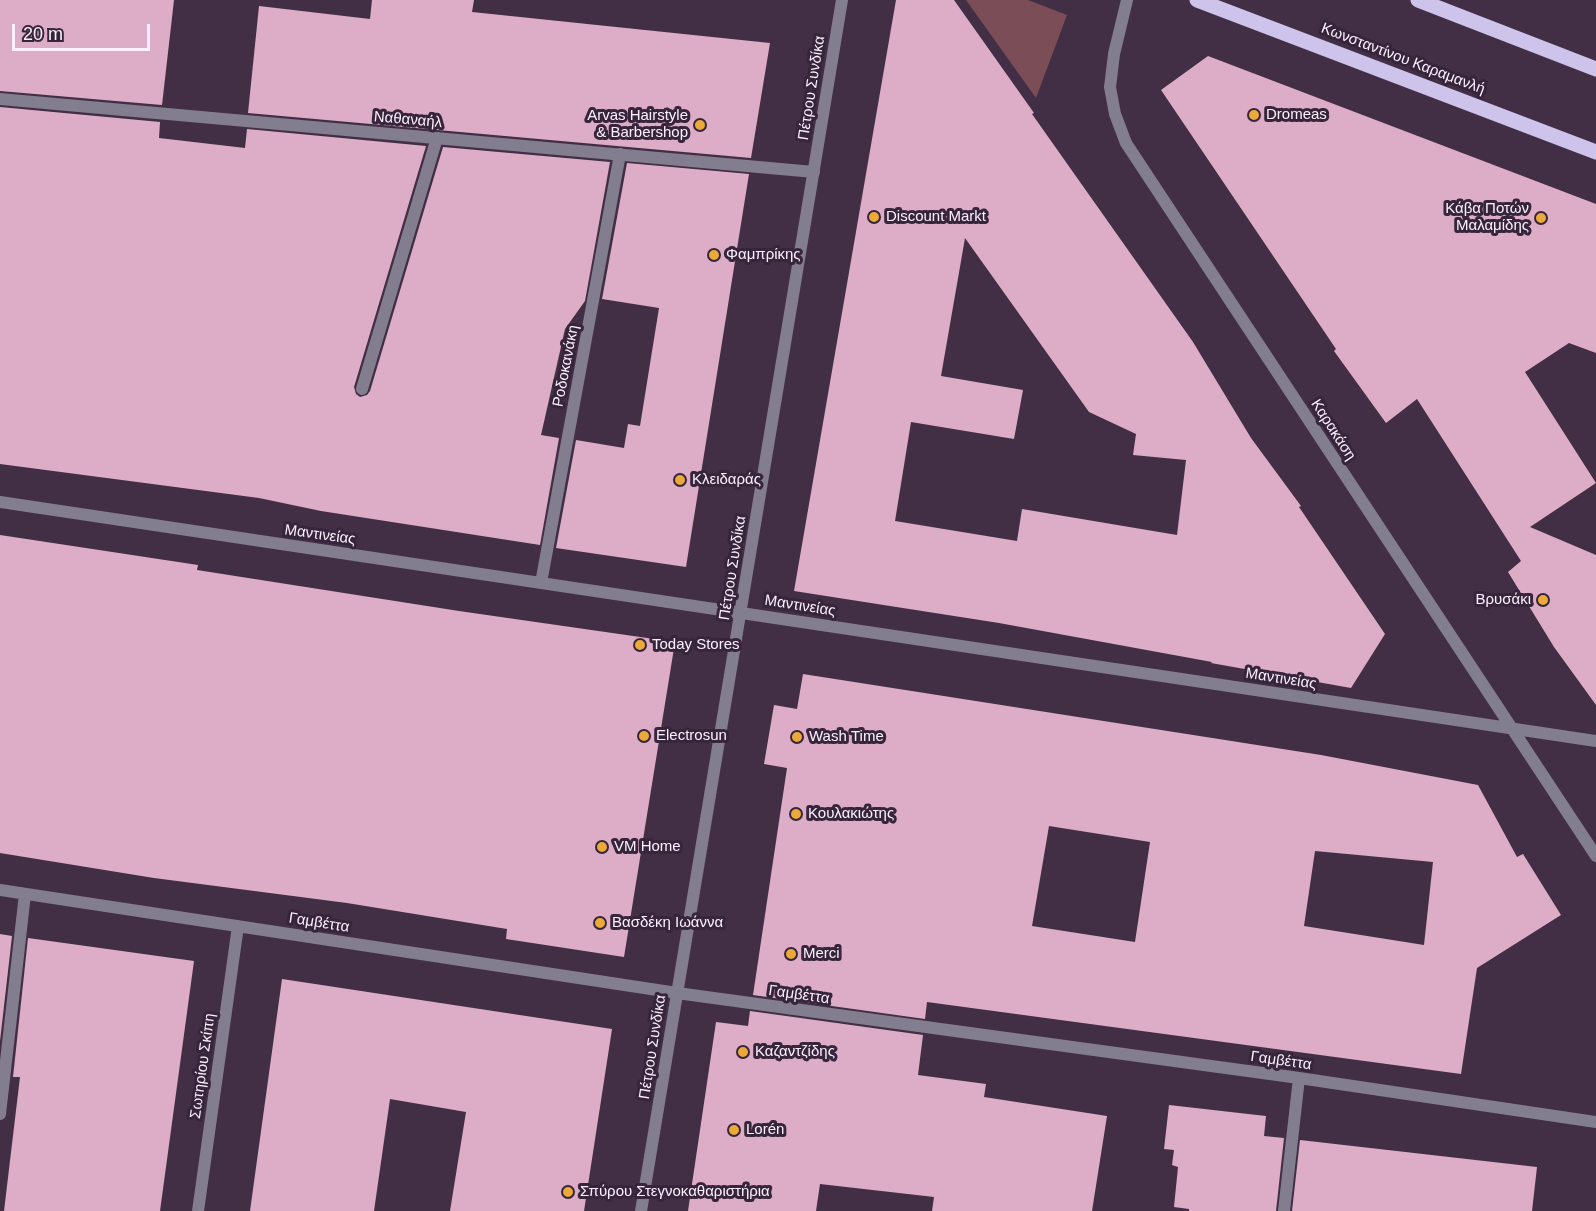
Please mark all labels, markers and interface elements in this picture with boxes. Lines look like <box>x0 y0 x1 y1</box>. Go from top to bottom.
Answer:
scale bar <box>15 12 153 50</box>
street label: Κωνσταντίνου Καραμανλή <box>1319 19 1487 99</box>
text: 20 m <box>23 24 63 44</box>
street label: Πέτρου Συνδίκα <box>795 35 829 141</box>
place label: Dromeas <box>1266 106 1327 124</box>
place label: Arvas Hairstyle & Barbershop <box>587 107 688 142</box>
street label: Ναθαναήλ <box>373 108 443 132</box>
marker: Dromeas <box>1247 108 1261 122</box>
marker: Arvas Hairstyle & Barbershop <box>693 118 707 132</box>
place label: Κάβα Ποτών Μαλαμίδης <box>1445 200 1529 235</box>
place label: Discount Markt <box>886 208 986 226</box>
marker: Discount Markt <box>867 210 881 224</box>
marker: Κάβα Ποτών Μαλαμίδης <box>1534 211 1548 225</box>
place label: Φαμπρίκης <box>726 246 801 264</box>
marker: Φαμπρίκης <box>707 248 721 262</box>
street label: Ροδοκανάκη <box>549 324 583 408</box>
street label: Καρακάση <box>1307 396 1359 464</box>
place label: Κλειδαράς <box>692 471 761 489</box>
marker: Κλειδαράς <box>673 473 687 487</box>
street label: Πέτρου Συνδίκα <box>716 515 750 621</box>
street label: Μαντινείας <box>283 521 357 549</box>
place label: Βρυσάκι <box>1475 591 1531 609</box>
street label: Μαντινείας <box>763 592 837 620</box>
marker: Βρυσάκι <box>1536 593 1550 607</box>
place label: Today Stores <box>652 636 740 654</box>
marker: Today Stores <box>633 638 647 652</box>
street label: Μαντινείας <box>1244 665 1318 693</box>
place label: Electrosun <box>656 727 727 745</box>
place label: Wash Time <box>809 728 884 746</box>
marker: Electrosun <box>637 729 651 743</box>
marker: Wash Time <box>790 730 804 744</box>
place label: Κουλακιώτης <box>808 805 894 823</box>
marker: Κουλακιώτης <box>789 807 803 821</box>
place label: VM Home <box>614 838 681 856</box>
marker: VM Home <box>595 840 609 854</box>
street label: Γαμβέττα <box>287 909 351 937</box>
place label: Βασδέκη Ιωάννα <box>612 914 723 932</box>
marker: Βασδέκη Ιωάννα <box>593 916 607 930</box>
place label: Merci <box>803 945 840 963</box>
marker: Merci <box>784 947 798 961</box>
street label: Γαμβέττα <box>767 982 831 1008</box>
street label: Πέτρου Συνδίκα <box>636 994 670 1100</box>
street label: Σωτηρίου Σκίπη <box>187 1012 219 1120</box>
place label: Καζαντζίδης <box>755 1043 835 1061</box>
marker: Καζαντζίδης <box>736 1045 750 1059</box>
street label: Γαμβέττα <box>1249 1048 1313 1074</box>
place label: Lorén <box>746 1121 784 1139</box>
marker: Lorén <box>727 1123 741 1137</box>
place label: Σπύρου Στεγνοκαθαριστήρια <box>580 1183 770 1201</box>
marker: Σπύρου Στεγνοκαθαριστήρια <box>561 1185 575 1199</box>

